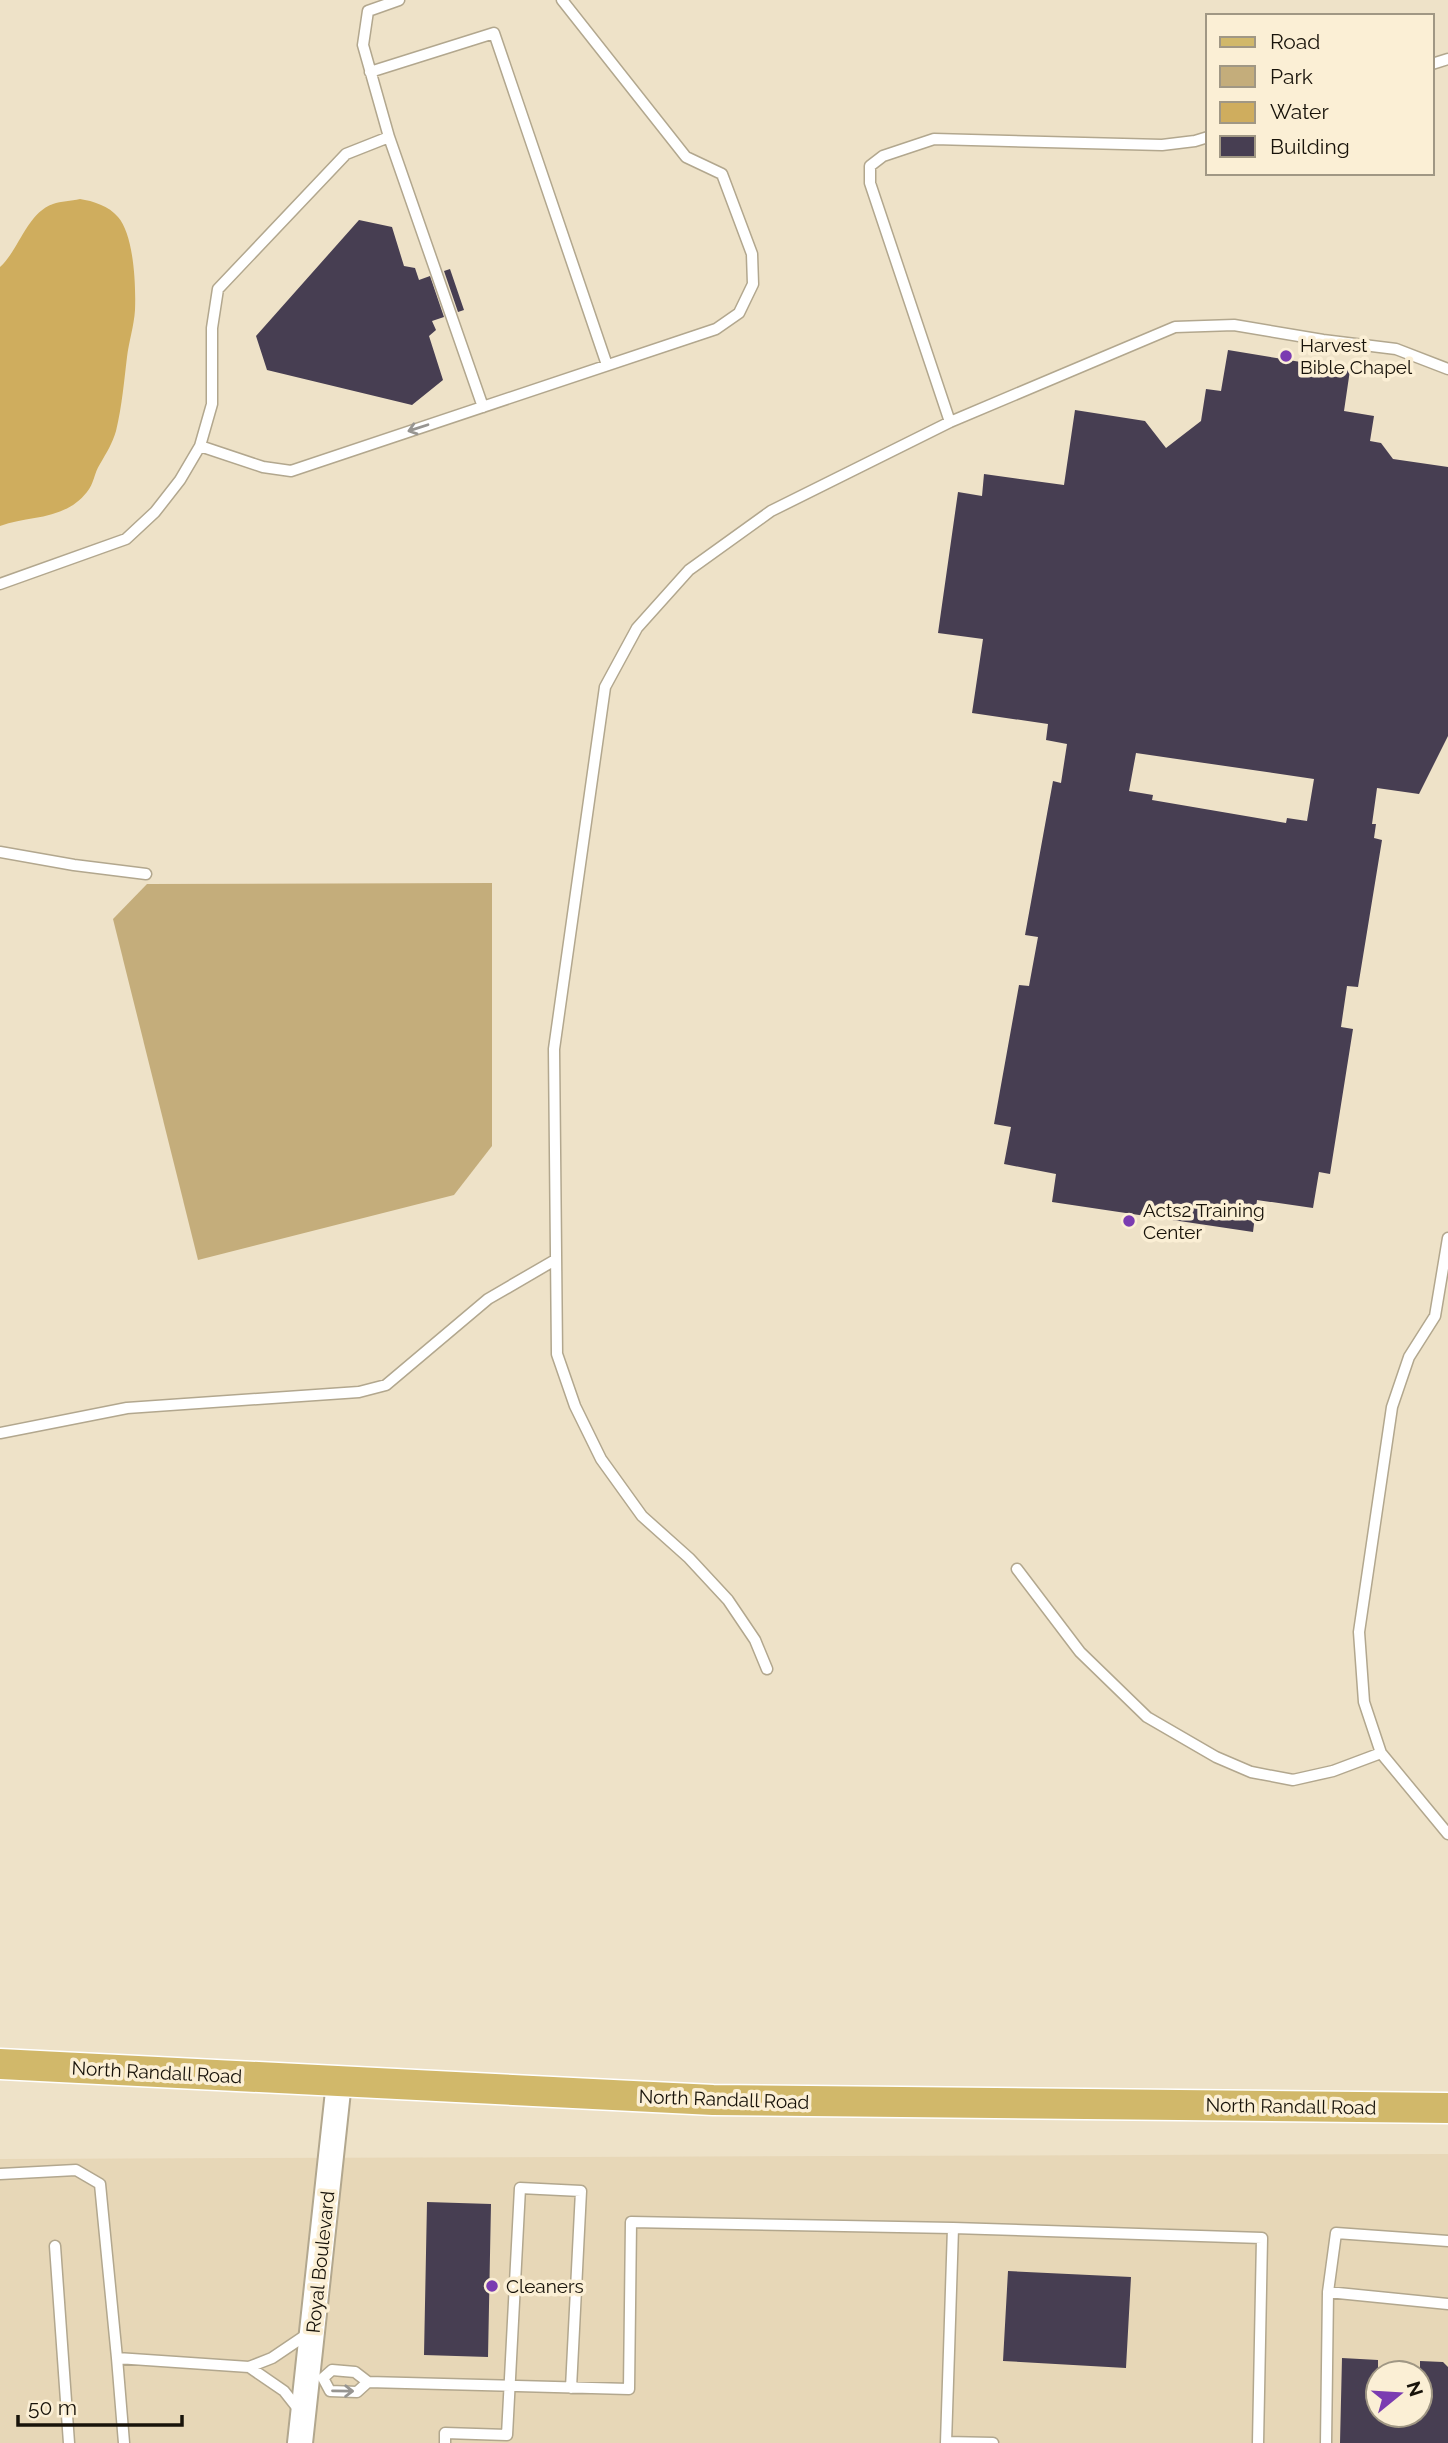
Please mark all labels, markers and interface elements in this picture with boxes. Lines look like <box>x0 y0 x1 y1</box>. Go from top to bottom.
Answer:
legend <box>1206 14 1434 175</box>
text: Road <box>1270 29 1320 54</box>
text: Park <box>1270 64 1313 89</box>
text: Water <box>1270 99 1329 124</box>
text: Building <box>1270 134 1350 159</box>
place label: Harvest Bible Chapel <box>1300 334 1413 378</box>
marker: Harvest Bible Chapel <box>1278 348 1294 364</box>
one-way arrow <box>408 423 430 435</box>
place label: Acts2 Training Center <box>1143 1199 1265 1243</box>
marker: Acts2 Training Center <box>1121 1213 1137 1229</box>
street label: North Randall Road <box>71 2057 243 2087</box>
street label: North Randall Road <box>638 2085 810 2113</box>
street label: North Randall Road <box>1205 2094 1377 2118</box>
street label: Royal Boulevard <box>302 2190 338 2334</box>
place label: Cleaners <box>506 2275 584 2297</box>
marker: Cleaners <box>484 2278 500 2294</box>
north arrow <box>1364 2359 1434 2429</box>
text: N <box>1402 2378 1428 2399</box>
scale bar <box>18 2384 182 2428</box>
one-way arrow <box>332 2385 355 2398</box>
text: 50 m <box>28 2395 77 2420</box>

